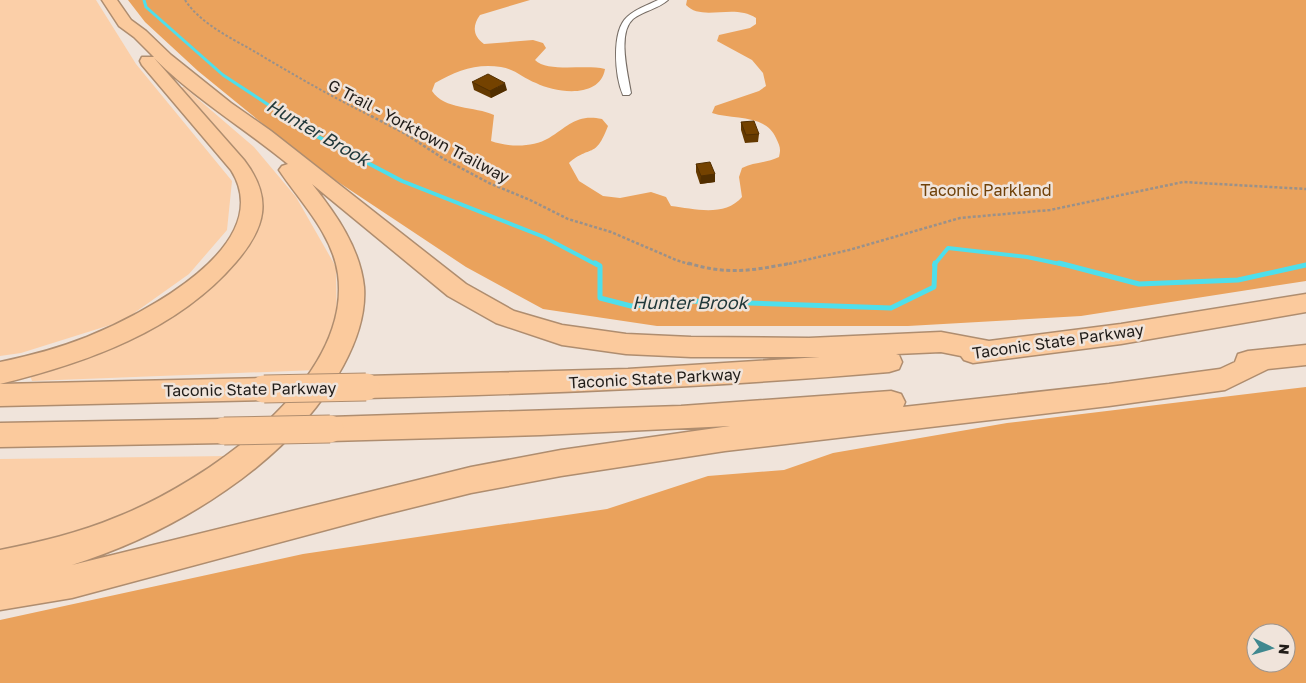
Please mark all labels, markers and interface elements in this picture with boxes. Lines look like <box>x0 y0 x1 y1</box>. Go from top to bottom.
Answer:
street label: G Trail - Yorktown Trailway <box>325 75 513 187</box>
water label: Hunter Brook <box>263 94 376 171</box>
park label: Taconic Parkland <box>920 180 1052 200</box>
water label: Hunter Brook <box>632 291 749 313</box>
street label: Taconic State Parkway <box>971 319 1145 363</box>
street label: Taconic State Parkway <box>568 363 742 393</box>
street label: Taconic State Parkway <box>163 377 337 401</box>
north arrow <box>1246 623 1296 673</box>
text: N <box>1276 643 1293 655</box>

